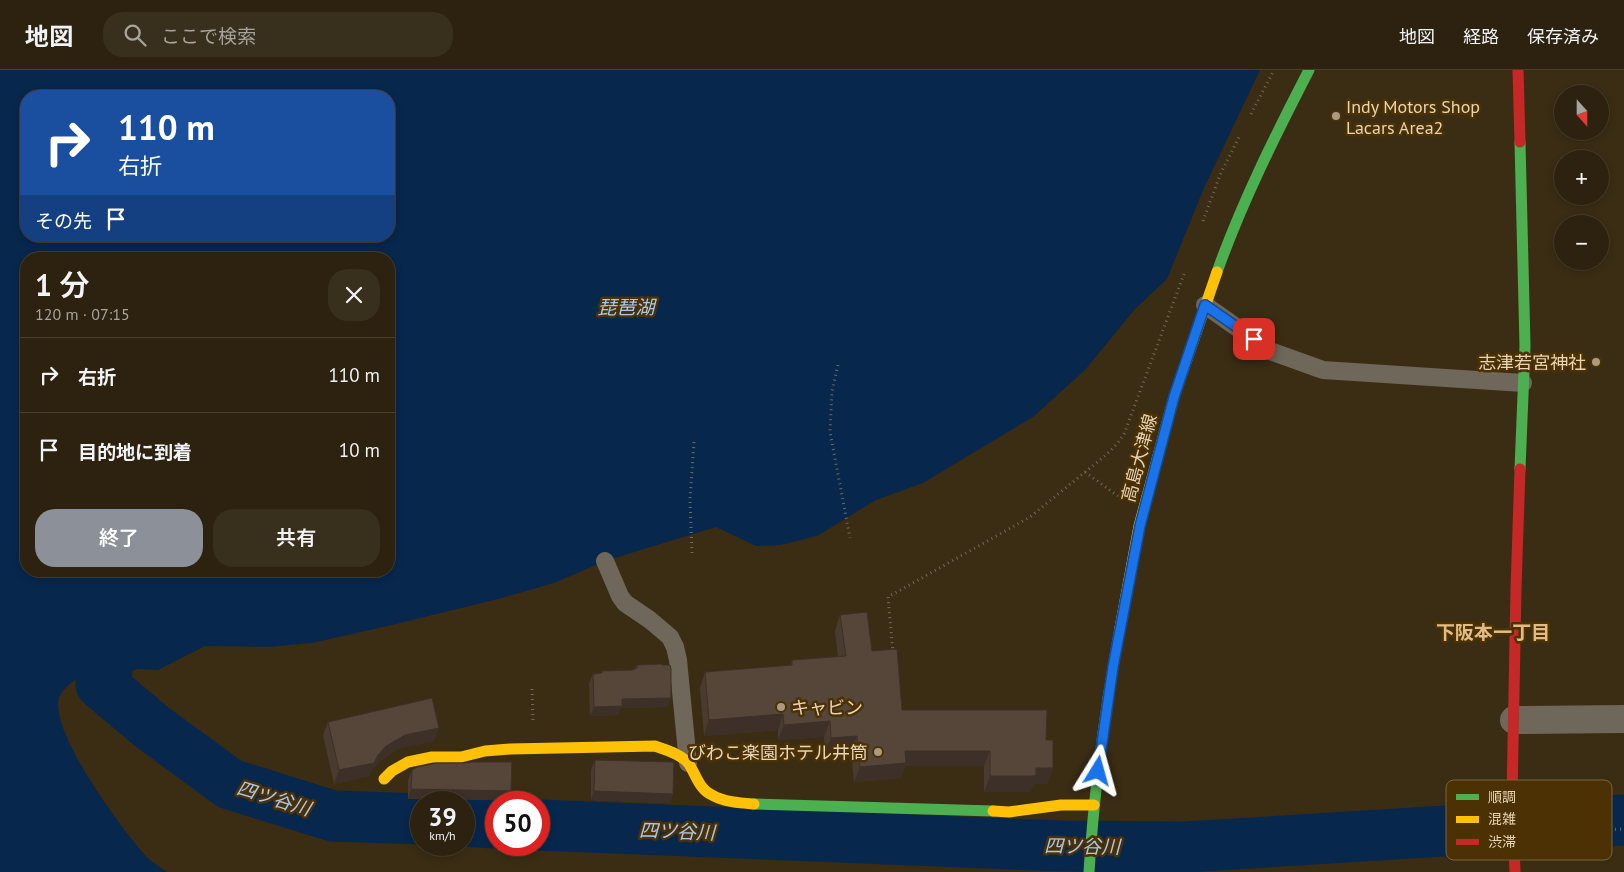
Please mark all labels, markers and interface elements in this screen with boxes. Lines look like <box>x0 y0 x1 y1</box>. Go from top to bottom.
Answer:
search box <box>103 12 453 57</box>
text: 地図 <box>25 21 73 52</box>
icon: search <box>121 21 149 49</box>
text: ここで検索 <box>161 24 256 48</box>
text: 地図 <box>1399 25 1435 48</box>
text: 経路 <box>1463 25 1499 48</box>
text: 保存済み <box>1527 25 1599 48</box>
north arrow <box>1554 85 1609 140</box>
map controls <box>1554 85 1609 270</box>
place label: Indy Motors Shop Lacars Area2 <box>1346 95 1480 139</box>
text: 110 m <box>118 104 215 150</box>
icon: right <box>35 110 100 175</box>
marker: Indy Motors Shop Lacars Area2 <box>1330 110 1342 122</box>
button: + <box>1554 150 1609 205</box>
text: 右折 <box>118 152 162 180</box>
icon: arrive <box>102 205 130 233</box>
text: その先 <box>35 209 92 233</box>
button: − <box>1554 215 1609 270</box>
text: 1 分 <box>35 265 90 304</box>
button: close <box>328 269 380 321</box>
water label: 琵琶湖 <box>597 295 657 319</box>
text: 120 m · 07:15 <box>35 304 130 324</box>
pin <box>1233 318 1275 360</box>
icon: arrive <box>1240 325 1268 353</box>
place label: 志津若宮神社 <box>1478 351 1586 374</box>
marker: 志津若宮神社 <box>1590 356 1602 368</box>
icon: right <box>35 361 63 389</box>
text: 110 m <box>328 363 380 387</box>
text: 右折 <box>78 365 116 389</box>
street label: 高島大津線 <box>1116 412 1162 504</box>
icon: arrive <box>35 436 63 464</box>
text: 10 m <box>339 438 380 462</box>
text: 目的地に到着 <box>78 440 192 464</box>
button: 終了 <box>35 509 203 567</box>
button: 共有 <box>213 509 380 567</box>
district label: 下阪本一丁目 <box>1436 620 1550 644</box>
place label: キャビン <box>791 696 863 719</box>
marker: キャビン <box>775 701 787 713</box>
place label: びわこ楽園ホテル井筒 <box>688 741 868 764</box>
position arrow <box>1071 744 1123 796</box>
marker: びわこ楽園ホテル井筒 <box>872 746 884 758</box>
water label: 四ツ谷川 <box>234 775 316 821</box>
legend <box>1446 780 1612 860</box>
text: 順調 <box>1488 788 1516 806</box>
speed limit sign: 50 <box>485 791 550 856</box>
text: 39 <box>428 801 457 833</box>
text: 混雑 <box>1488 810 1516 828</box>
water label: 四ツ谷川 <box>639 818 717 844</box>
text: km/h <box>429 828 456 843</box>
water label: 四ツ谷川 <box>1044 833 1122 859</box>
text: 渋滞 <box>1488 833 1516 851</box>

